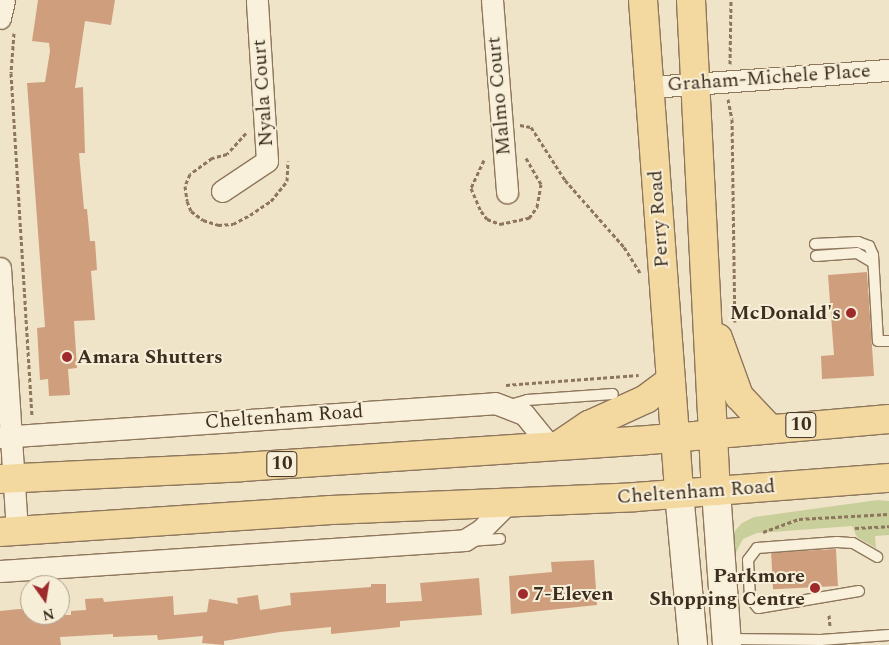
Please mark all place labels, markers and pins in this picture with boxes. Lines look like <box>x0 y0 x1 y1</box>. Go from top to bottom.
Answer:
place label: McDonald's <box>730 301 841 325</box>
marker: McDonald's <box>845 307 857 319</box>
place label: Amara Shutters <box>77 345 223 369</box>
marker: Amara Shutters <box>61 351 73 363</box>
place label: Parkmore Shopping Centre <box>649 564 805 611</box>
place label: 7-Eleven <box>533 582 614 606</box>
marker: Parkmore Shopping Centre <box>809 582 821 594</box>
marker: 7-Eleven <box>517 588 529 600</box>

